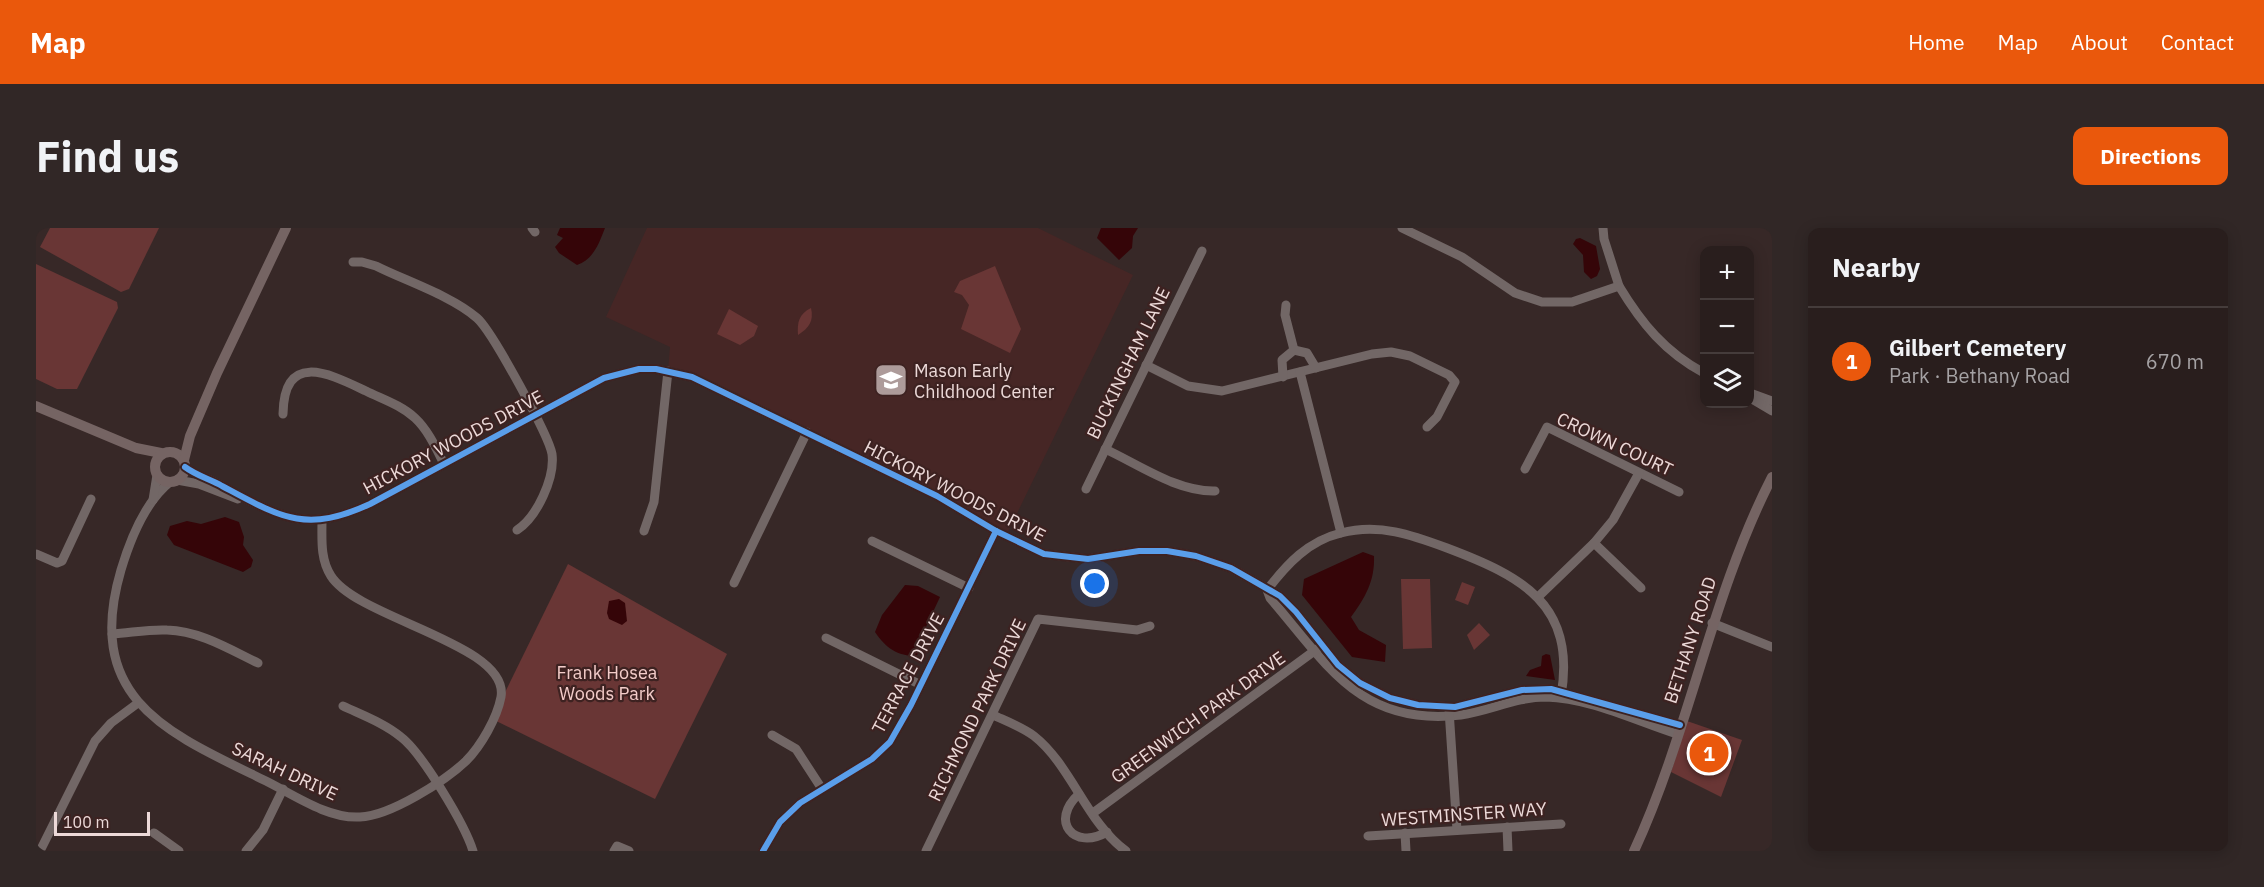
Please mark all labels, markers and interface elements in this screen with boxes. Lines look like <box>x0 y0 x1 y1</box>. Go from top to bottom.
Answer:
text: Map <box>30 24 86 61</box>
text: Home <box>1908 28 1965 56</box>
text: Map <box>1998 28 2038 56</box>
text: About <box>2071 28 2128 56</box>
text: Contact <box>2161 28 2234 56</box>
button: Directions <box>2073 127 2228 185</box>
text: Find us <box>36 129 179 184</box>
map controls <box>1700 246 1754 408</box>
button: + <box>1700 246 1754 300</box>
text: Nearby <box>1832 250 1920 284</box>
street label: BUCKINGHAM LANE <box>1081 283 1175 443</box>
button: − <box>1700 300 1754 354</box>
text: Gilbert Cemetery <box>1889 333 2066 362</box>
text: 1 <box>1846 348 1858 375</box>
text: 670 m <box>2146 348 2204 375</box>
button: layers <box>1700 354 1754 408</box>
place label: Mason Early Childhood Center <box>914 359 1055 403</box>
school or university icon: Mason Early Childhood Center <box>873 362 909 398</box>
text: Park · Bethany Road <box>1889 362 2070 389</box>
street label: HICKORY WOODS DRIVE <box>359 385 547 499</box>
street label: CROWN COURT <box>1553 407 1677 481</box>
street label: HICKORY WOODS DRIVE <box>860 435 1050 547</box>
your location <box>1080 569 1109 598</box>
street label: BETHANY ROAD <box>1659 574 1721 706</box>
street label: TERRACE DRIVE <box>867 609 949 737</box>
street label: RICHMOND PARK DRIVE <box>923 615 1031 805</box>
street label: GREENWICH PARK DRIVE <box>1106 646 1290 788</box>
park label: Frank Hosea Woods Park <box>557 661 658 705</box>
pin: 1 <box>1690 730 1728 776</box>
street label: SARAH DRIVE <box>228 736 342 806</box>
street label: WESTMINSTER WAY <box>1381 797 1548 831</box>
scale bar <box>54 809 150 836</box>
text: 100 m <box>63 812 110 832</box>

